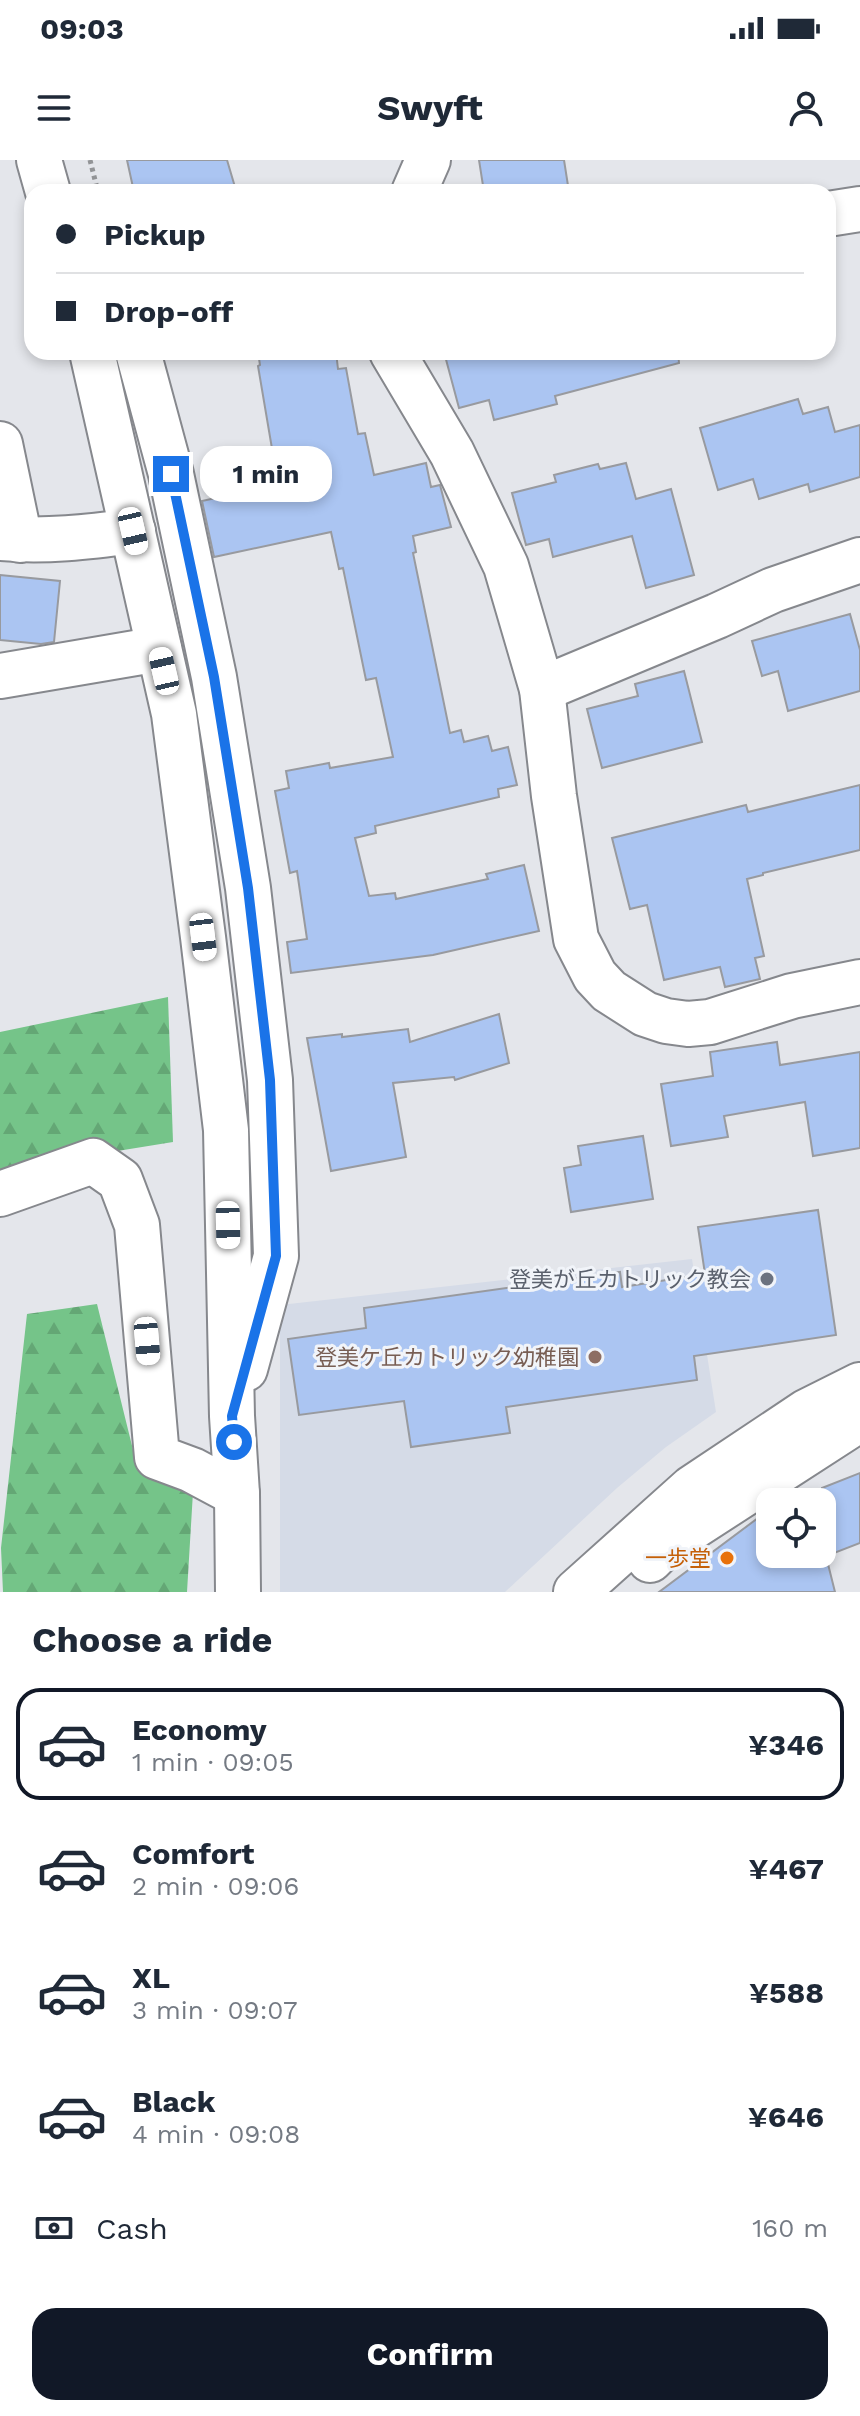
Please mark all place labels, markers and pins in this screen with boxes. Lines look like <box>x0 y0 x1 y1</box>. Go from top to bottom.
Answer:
place label: 登美が丘カトリック教会 <box>509 1267 751 1292</box>
marker: 登美が丘カトリック教会 <box>758 1270 776 1288</box>
place label: 登美ケ丘カトリック幼稚園 <box>315 1345 579 1370</box>
marker: 登美ケ丘カトリック幼稚園 <box>586 1348 604 1366</box>
place label: 一歩堂 <box>645 1546 711 1571</box>
marker: 一歩堂 <box>718 1549 736 1567</box>

